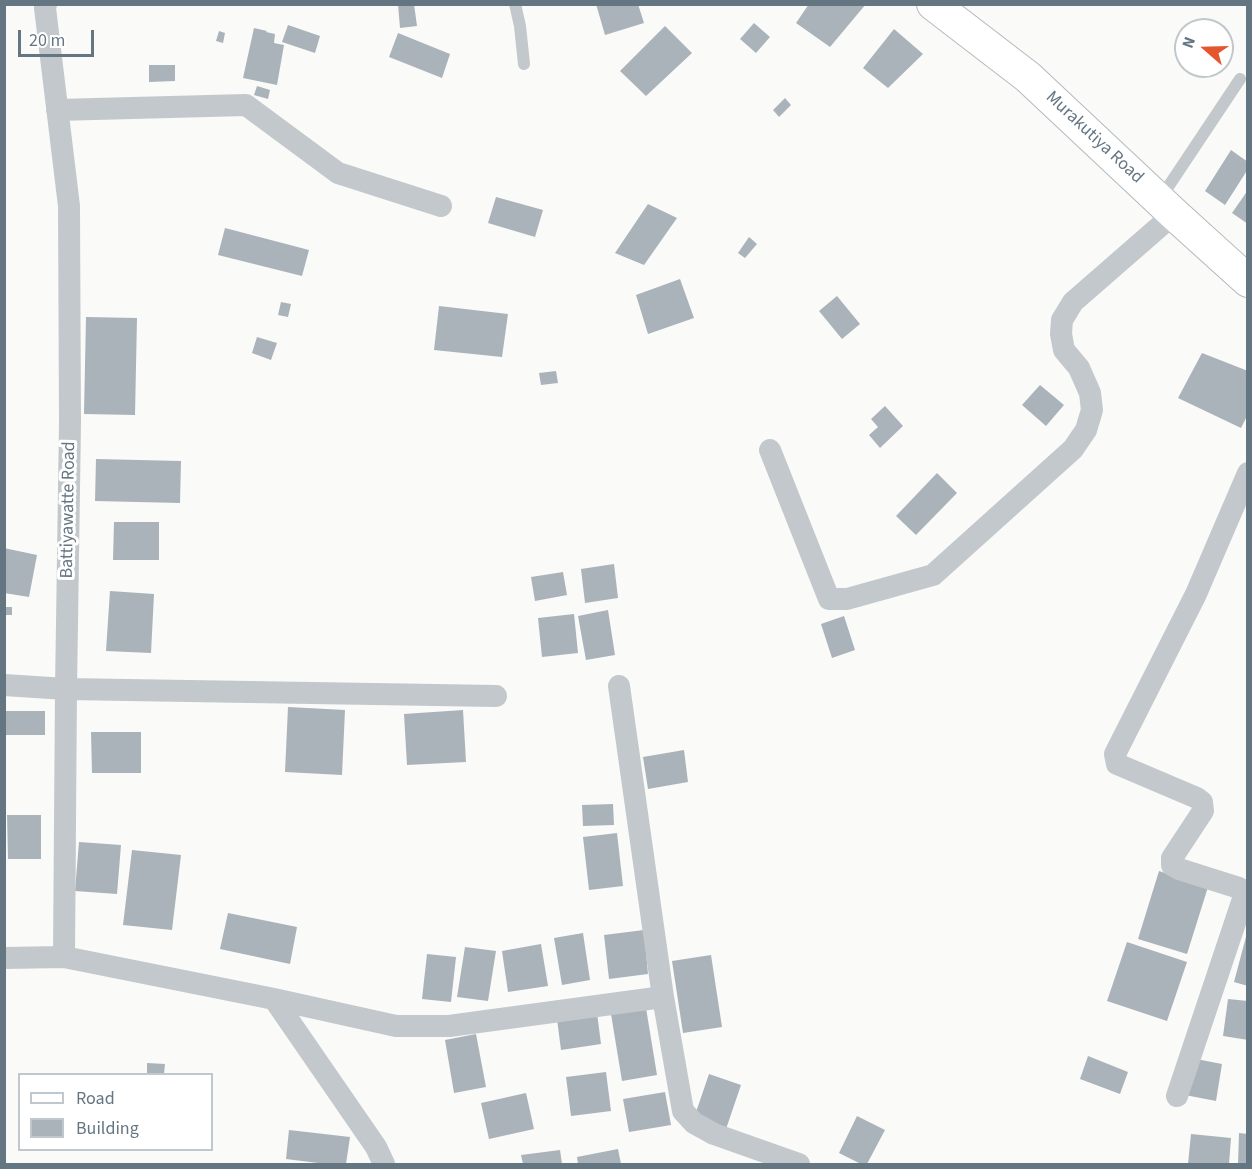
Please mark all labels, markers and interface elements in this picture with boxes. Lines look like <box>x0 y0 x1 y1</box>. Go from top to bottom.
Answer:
scale bar <box>21 18 98 56</box>
north arrow <box>1174 18 1234 78</box>
text: 20 m <box>29 28 65 53</box>
text: N <box>1177 34 1201 51</box>
street label: Murakutiya Road <box>1041 87 1147 189</box>
street label: Battiyawatte Road <box>57 441 81 579</box>
legend <box>18 1073 213 1151</box>
text: Road <box>76 1086 115 1111</box>
text: Building <box>76 1116 139 1141</box>

